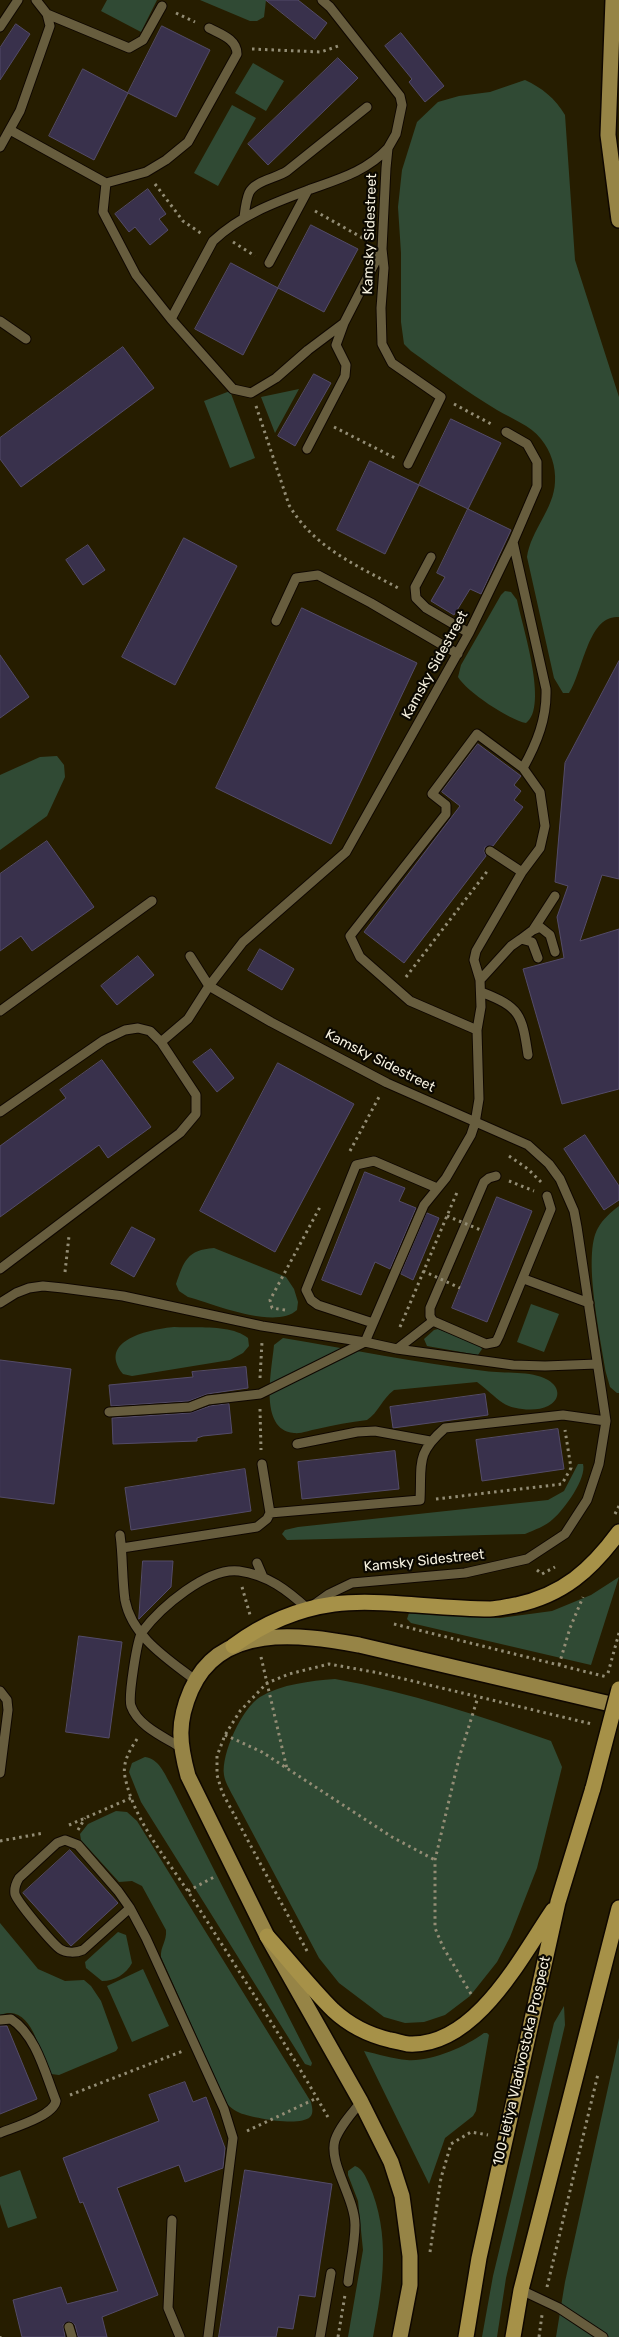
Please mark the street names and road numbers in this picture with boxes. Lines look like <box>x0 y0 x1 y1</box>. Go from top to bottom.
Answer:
street label: Kamsky Sidestreet <box>359 173 381 295</box>
street label: Kamsky Sidestreet <box>398 608 472 722</box>
street label: Kamsky Sidestreet <box>322 1026 438 1096</box>
street label: Kamsky Sidestreet <box>363 1546 485 1576</box>
street label: 100-letiya Vladivostoka Prospect <box>490 1955 554 2167</box>

